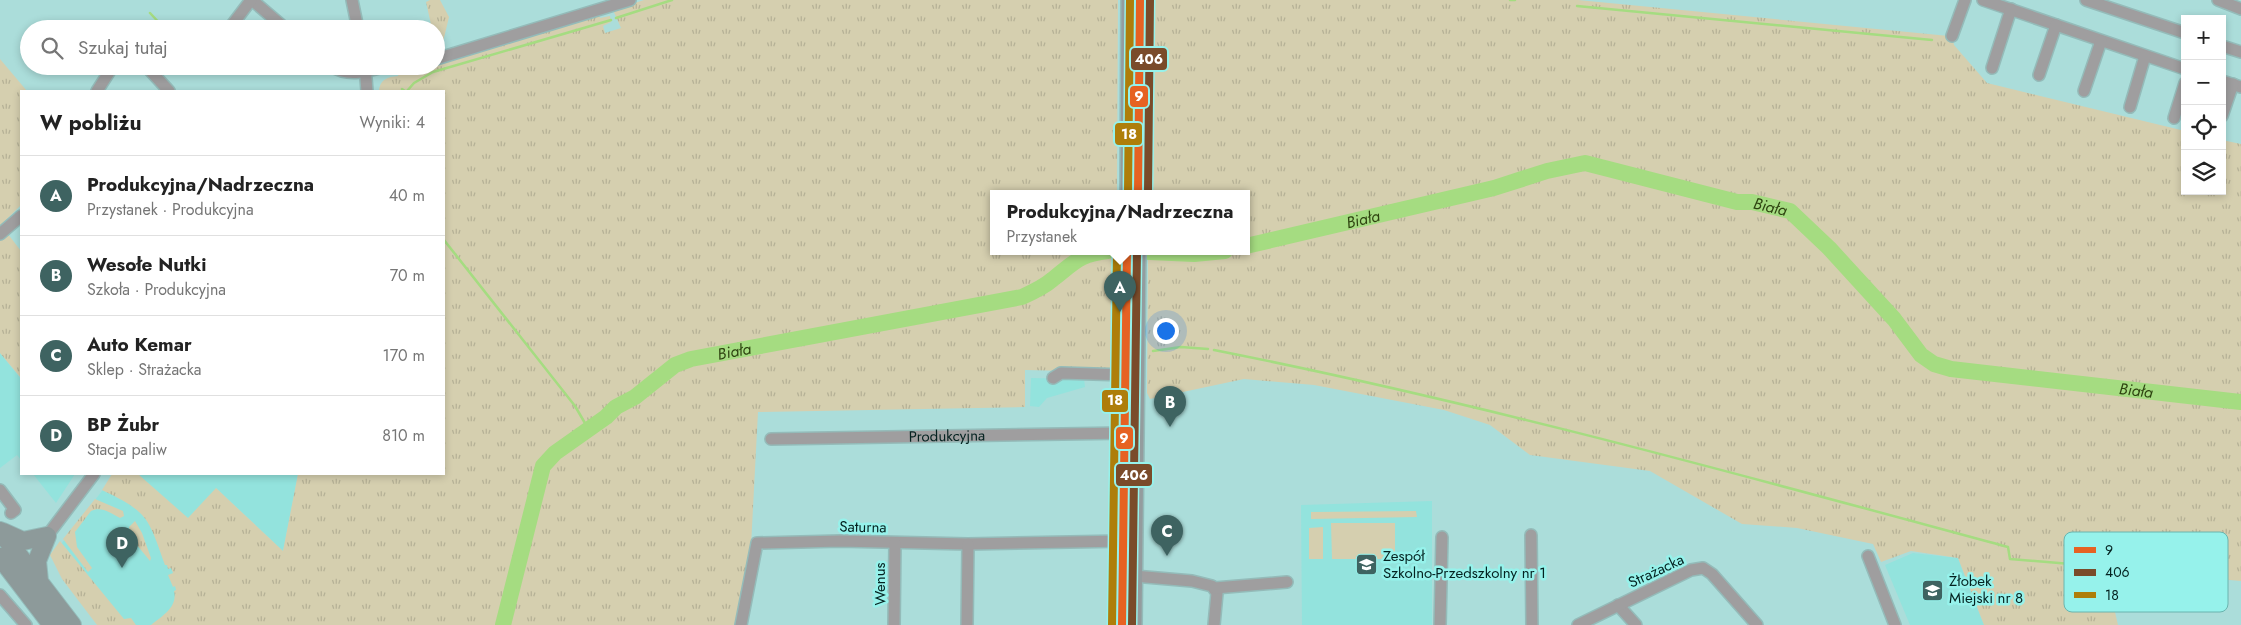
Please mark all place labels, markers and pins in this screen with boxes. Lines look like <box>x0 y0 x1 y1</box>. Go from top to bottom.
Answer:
pin: A <box>1104 271 1136 312</box>
pin: B <box>1154 386 1186 427</box>
pin: C <box>1151 515 1183 556</box>
pin: D <box>106 527 138 568</box>
place label: Zespół Szkolno-Przedszkolny nr 1 <box>1383 545 1546 584</box>
school or university icon: Zespół Szkolno-Przedszkolny nr 1 <box>1355 553 1379 577</box>
place label: Żłobek Miejski nr 8 <box>1949 570 2023 609</box>
school or university icon: Żłobek Miejski nr 8 <box>1921 578 1945 602</box>

